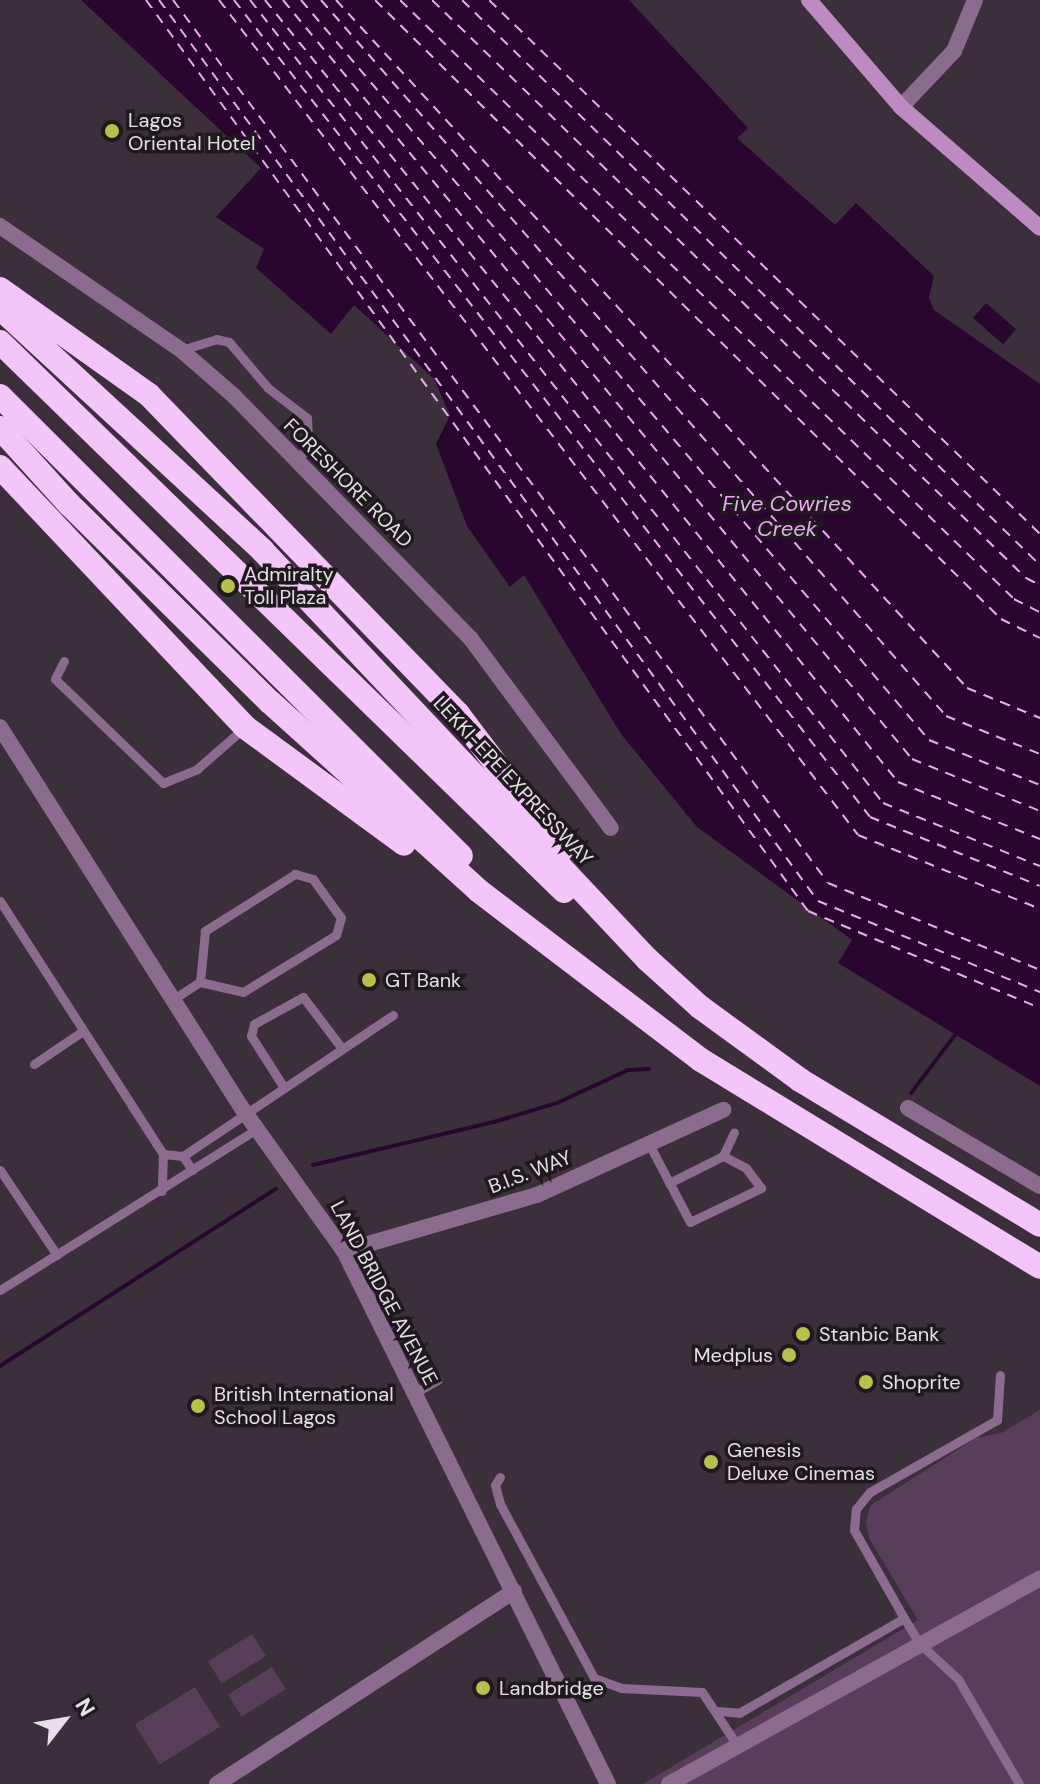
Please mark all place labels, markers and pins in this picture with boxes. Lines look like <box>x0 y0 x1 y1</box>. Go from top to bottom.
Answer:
place label: Lagos Oriental Hotel <box>128 108 255 155</box>
marker: Lagos Oriental Hotel <box>103 122 121 140</box>
place label: Admiralty Toll Plaza <box>244 562 334 609</box>
marker: Admiralty Toll Plaza <box>219 577 237 595</box>
place label: GT Bank <box>385 968 461 992</box>
marker: GT Bank <box>360 971 378 989</box>
place label: Stanbic Bank <box>819 1322 939 1346</box>
marker: Stanbic Bank <box>794 1325 812 1343</box>
place label: Medplus <box>694 1343 773 1367</box>
marker: Medplus <box>780 1346 798 1364</box>
place label: Shoprite <box>882 1370 961 1394</box>
marker: Shoprite <box>857 1373 875 1391</box>
place label: British International School Lagos <box>214 1382 394 1429</box>
marker: British International School Lagos <box>189 1397 207 1415</box>
place label: Genesis Deluxe Cinemas <box>727 1438 875 1485</box>
marker: Genesis Deluxe Cinemas <box>702 1453 720 1471</box>
place label: Landbridge <box>499 1676 604 1700</box>
marker: Landbridge <box>474 1679 492 1697</box>

